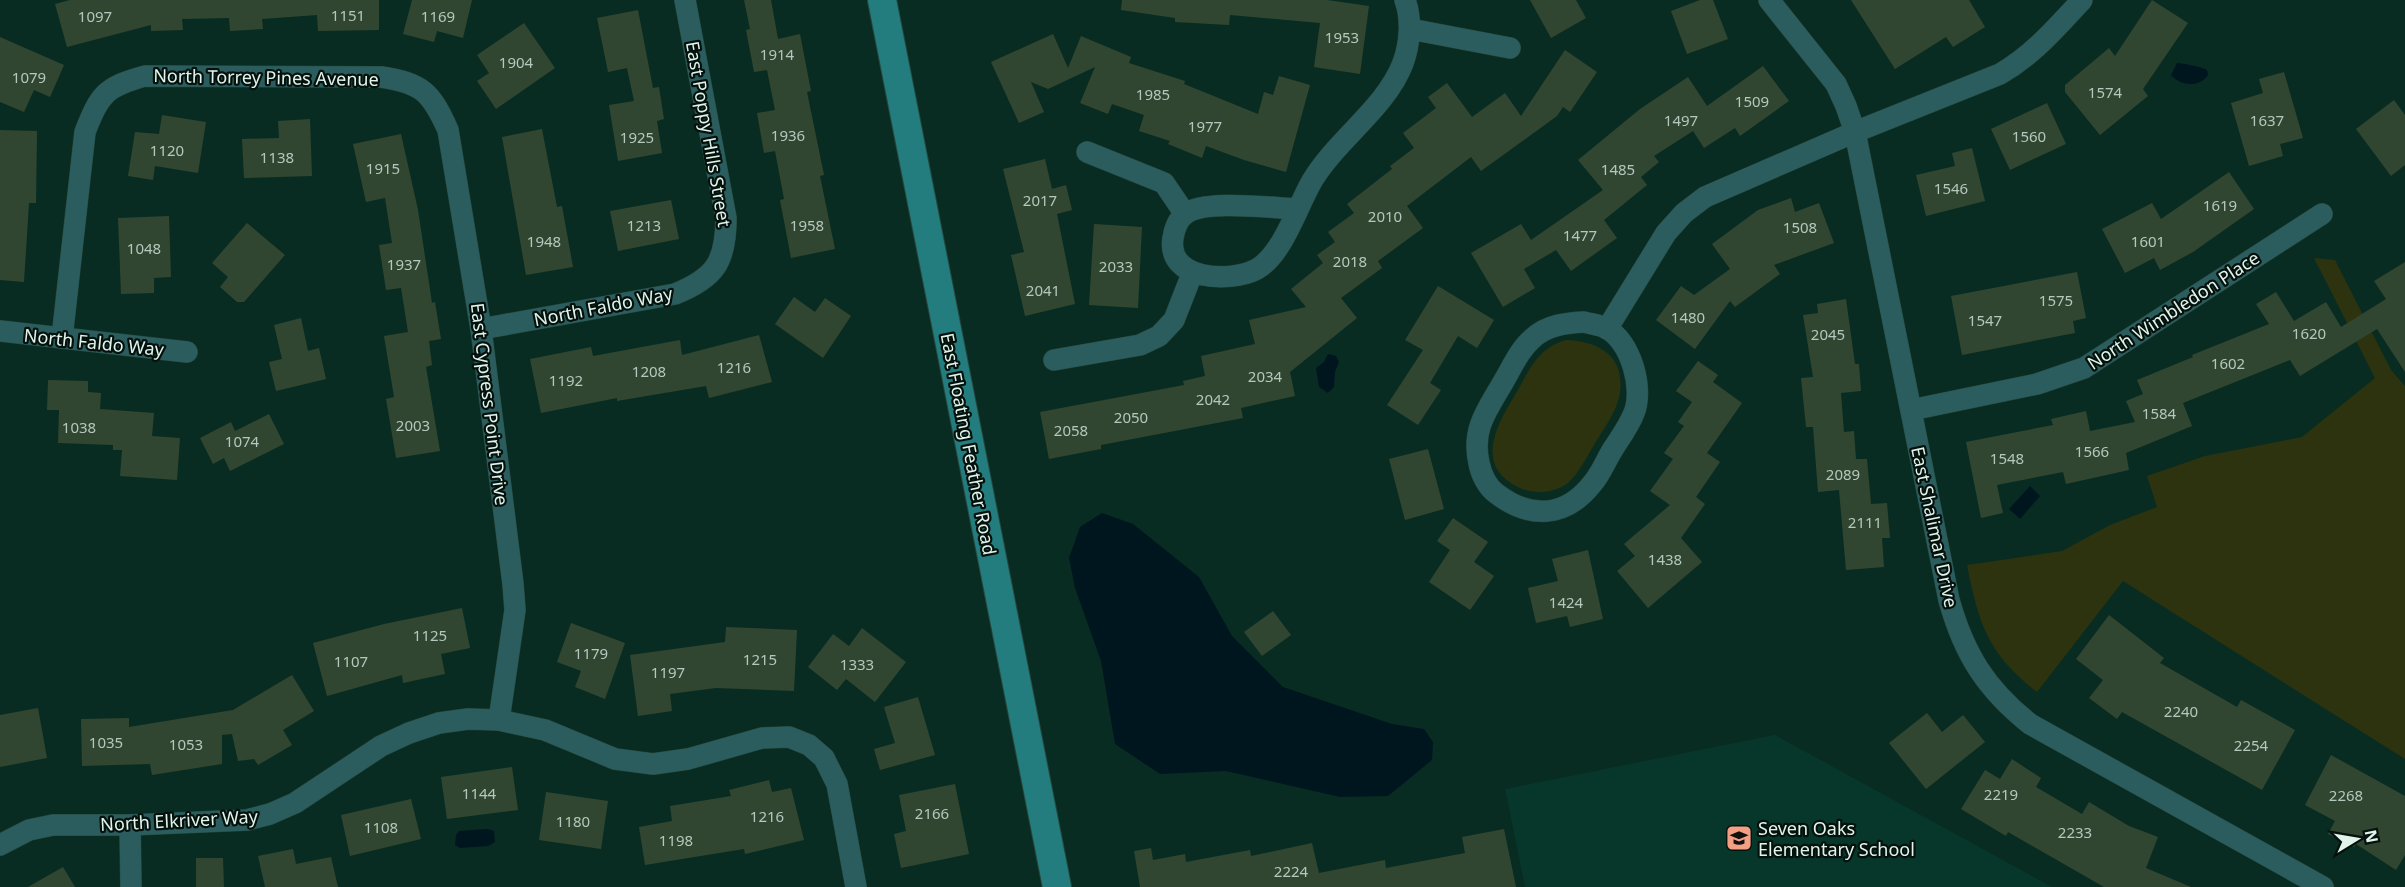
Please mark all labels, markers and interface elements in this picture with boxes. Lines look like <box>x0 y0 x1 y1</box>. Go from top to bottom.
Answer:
house number: 1151 <box>331 5 365 25</box>
house number: 1097 <box>78 6 112 26</box>
house number: 1169 <box>421 6 455 26</box>
house number: 1953 <box>1325 27 1359 47</box>
street label: East Poppy Hills Street <box>681 39 737 229</box>
house number: 1914 <box>760 44 795 64</box>
house number: 1904 <box>499 52 534 72</box>
street label: North Torrey Pines Avenue <box>153 63 379 91</box>
house number: 1079 <box>12 67 46 87</box>
house number: 1574 <box>2088 82 2123 102</box>
house number: 1985 <box>1136 84 1170 104</box>
house number: 1509 <box>1735 91 1769 111</box>
house number: 1497 <box>1664 110 1698 130</box>
house number: 1637 <box>2250 110 2284 130</box>
house number: 1977 <box>1188 116 1222 136</box>
house number: 1936 <box>771 125 805 145</box>
house number: 1560 <box>2012 126 2046 146</box>
house number: 1925 <box>620 127 654 147</box>
house number: 1120 <box>150 140 184 160</box>
house number: 1138 <box>260 147 294 167</box>
house number: 1915 <box>366 158 400 178</box>
house number: 1485 <box>1601 159 1635 179</box>
house number: 1546 <box>1934 178 1968 198</box>
house number: 2017 <box>1023 190 1057 210</box>
house number: 1619 <box>2203 195 2237 215</box>
house number: 2010 <box>1368 206 1402 226</box>
house number: 1213 <box>627 215 661 235</box>
house number: 1958 <box>790 215 824 235</box>
house number: 1508 <box>1783 217 1817 237</box>
house number: 1477 <box>1563 225 1597 245</box>
house number: 1948 <box>527 231 561 251</box>
house number: 1601 <box>2131 231 2165 251</box>
house number: 1048 <box>127 238 161 258</box>
street label: North Wimbledon Place <box>2082 245 2264 375</box>
house number: 2018 <box>1333 251 1367 271</box>
house number: 1937 <box>387 254 421 274</box>
house number: 2033 <box>1099 256 1133 276</box>
house number: 2041 <box>1026 280 1060 300</box>
street label: North Faldo Way <box>532 281 675 331</box>
house number: 1575 <box>2039 290 2073 310</box>
street label: East Cypress Point Drive <box>466 301 514 507</box>
house number: 1480 <box>1671 307 1705 327</box>
house number: 1547 <box>1968 310 2002 330</box>
street label: North Faldo Way <box>23 323 166 361</box>
house number: 1620 <box>2292 323 2326 343</box>
house number: 2045 <box>1811 324 1845 344</box>
street label: East Floating Feather Road <box>936 331 1002 557</box>
house number: 1602 <box>2211 353 2245 373</box>
house number: 1216 <box>717 357 751 377</box>
house number: 1208 <box>632 361 666 381</box>
house number: 2034 <box>1248 366 1283 386</box>
house number: 1192 <box>549 370 583 390</box>
house number: 2042 <box>1196 389 1230 409</box>
house number: 1584 <box>2142 403 2177 423</box>
house number: 2050 <box>1114 407 1148 427</box>
house number: 2003 <box>396 415 430 435</box>
house number: 1038 <box>62 417 96 437</box>
house number: 2058 <box>1054 420 1088 440</box>
house number: 1074 <box>225 431 260 451</box>
house number: 1566 <box>2075 441 2109 461</box>
street label: East Shalimar Drive <box>1906 444 1964 610</box>
house number: 1548 <box>1990 448 2024 468</box>
house number: 2089 <box>1826 464 1860 484</box>
house number: 2111 <box>1848 512 1882 532</box>
house number: 1438 <box>1648 549 1682 569</box>
house number: 1424 <box>1549 592 1584 612</box>
house number: 1125 <box>413 625 447 645</box>
house number: 1179 <box>574 643 608 663</box>
house number: 1215 <box>743 649 777 669</box>
house number: 1107 <box>334 651 368 671</box>
house number: 1333 <box>840 654 874 674</box>
house number: 1197 <box>651 662 685 682</box>
house number: 2240 <box>2164 701 2198 721</box>
house number: 1035 <box>89 732 123 752</box>
house number: 1053 <box>169 734 203 754</box>
house number: 2254 <box>2234 735 2269 755</box>
house number: 1144 <box>462 783 497 803</box>
house number: 2219 <box>1984 784 2018 804</box>
house number: 2268 <box>2329 785 2363 805</box>
house number: 2166 <box>915 803 949 823</box>
street label: North Elkriver Way <box>100 804 259 836</box>
house number: 1216 <box>750 806 784 826</box>
north arrow <box>2327 809 2387 869</box>
house number: 1180 <box>556 811 590 831</box>
place label: Seven Oaks Elementary School <box>1758 816 1915 861</box>
house number: 1108 <box>364 817 398 837</box>
house number: 2233 <box>2058 822 2092 842</box>
school or university icon: Seven Oaks Elementary School <box>1724 823 1754 853</box>
text: N <box>2360 828 2384 845</box>
house number: 1198 <box>659 830 693 850</box>
house number: 2224 <box>1274 861 1309 881</box>

